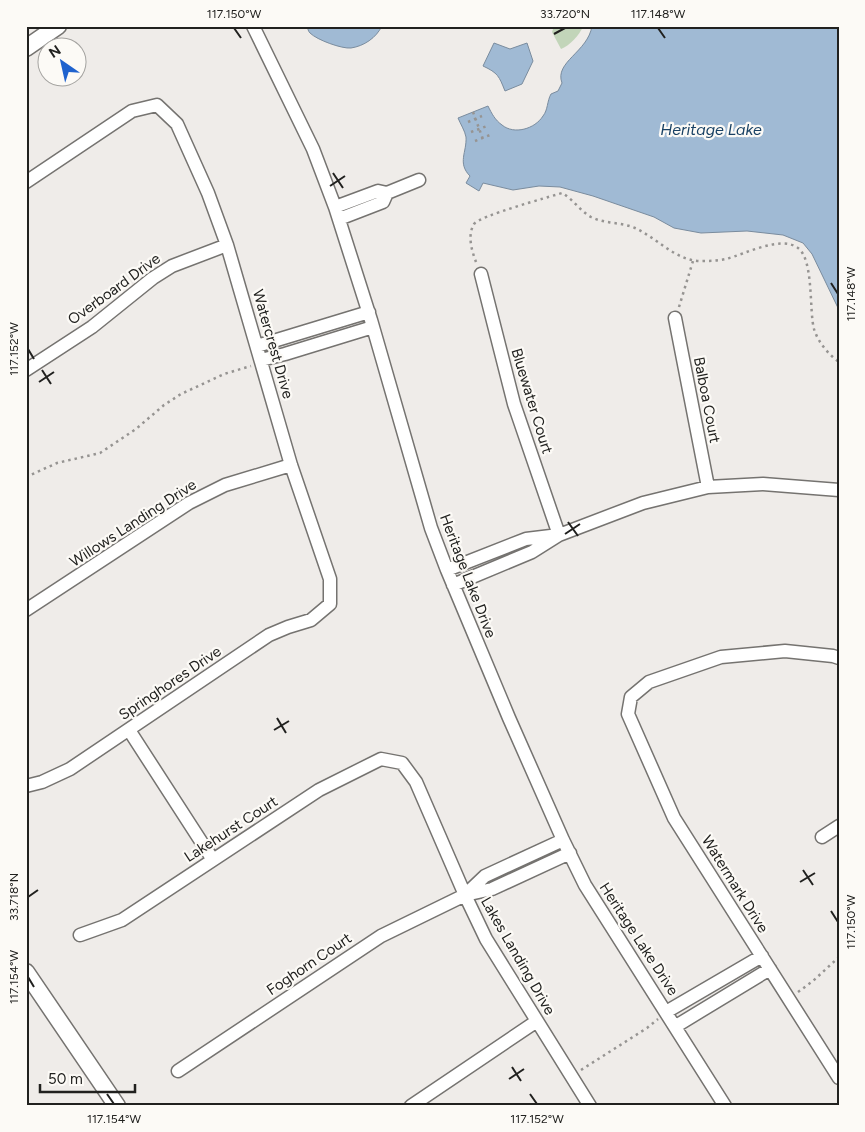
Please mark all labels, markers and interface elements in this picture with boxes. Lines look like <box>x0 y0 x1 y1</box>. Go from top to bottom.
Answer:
text: 117.150°W <box>207 7 262 21</box>
text: 33.720°N <box>540 7 590 21</box>
text: 117.148°W <box>631 7 686 21</box>
north arrow <box>38 38 88 88</box>
text: N <box>46 42 64 62</box>
water label: Heritage Lake <box>660 120 762 139</box>
street label: Overboard Drive <box>64 249 164 329</box>
text: 117.148°W <box>844 266 858 321</box>
street label: Watercrest Drive <box>249 287 297 401</box>
text: 117.152°W <box>7 322 21 376</box>
street label: Bluewater Court <box>507 346 557 456</box>
street label: Balboa Court <box>690 355 724 445</box>
street label: Willows Landing Drive <box>66 475 200 571</box>
street label: Heritage Lake Drive <box>436 512 500 640</box>
street label: Springhores Drive <box>115 642 225 724</box>
street label: Lakehurst Court <box>181 792 281 866</box>
street label: Watermark Drive <box>698 832 772 936</box>
text: 33.718°N <box>7 873 21 921</box>
street label: Heritage Lake Drive <box>596 879 682 999</box>
street label: Lakes Landing Drive <box>477 894 559 1018</box>
text: 117.150°W <box>844 894 858 949</box>
street label: Foghorn Court <box>263 929 355 999</box>
text: 117.154°W <box>7 949 21 1004</box>
scale bar <box>40 1062 135 1094</box>
text: 50 m <box>48 1070 83 1088</box>
text: 117.154°W <box>87 1112 142 1126</box>
text: 117.152°W <box>510 1112 564 1126</box>

